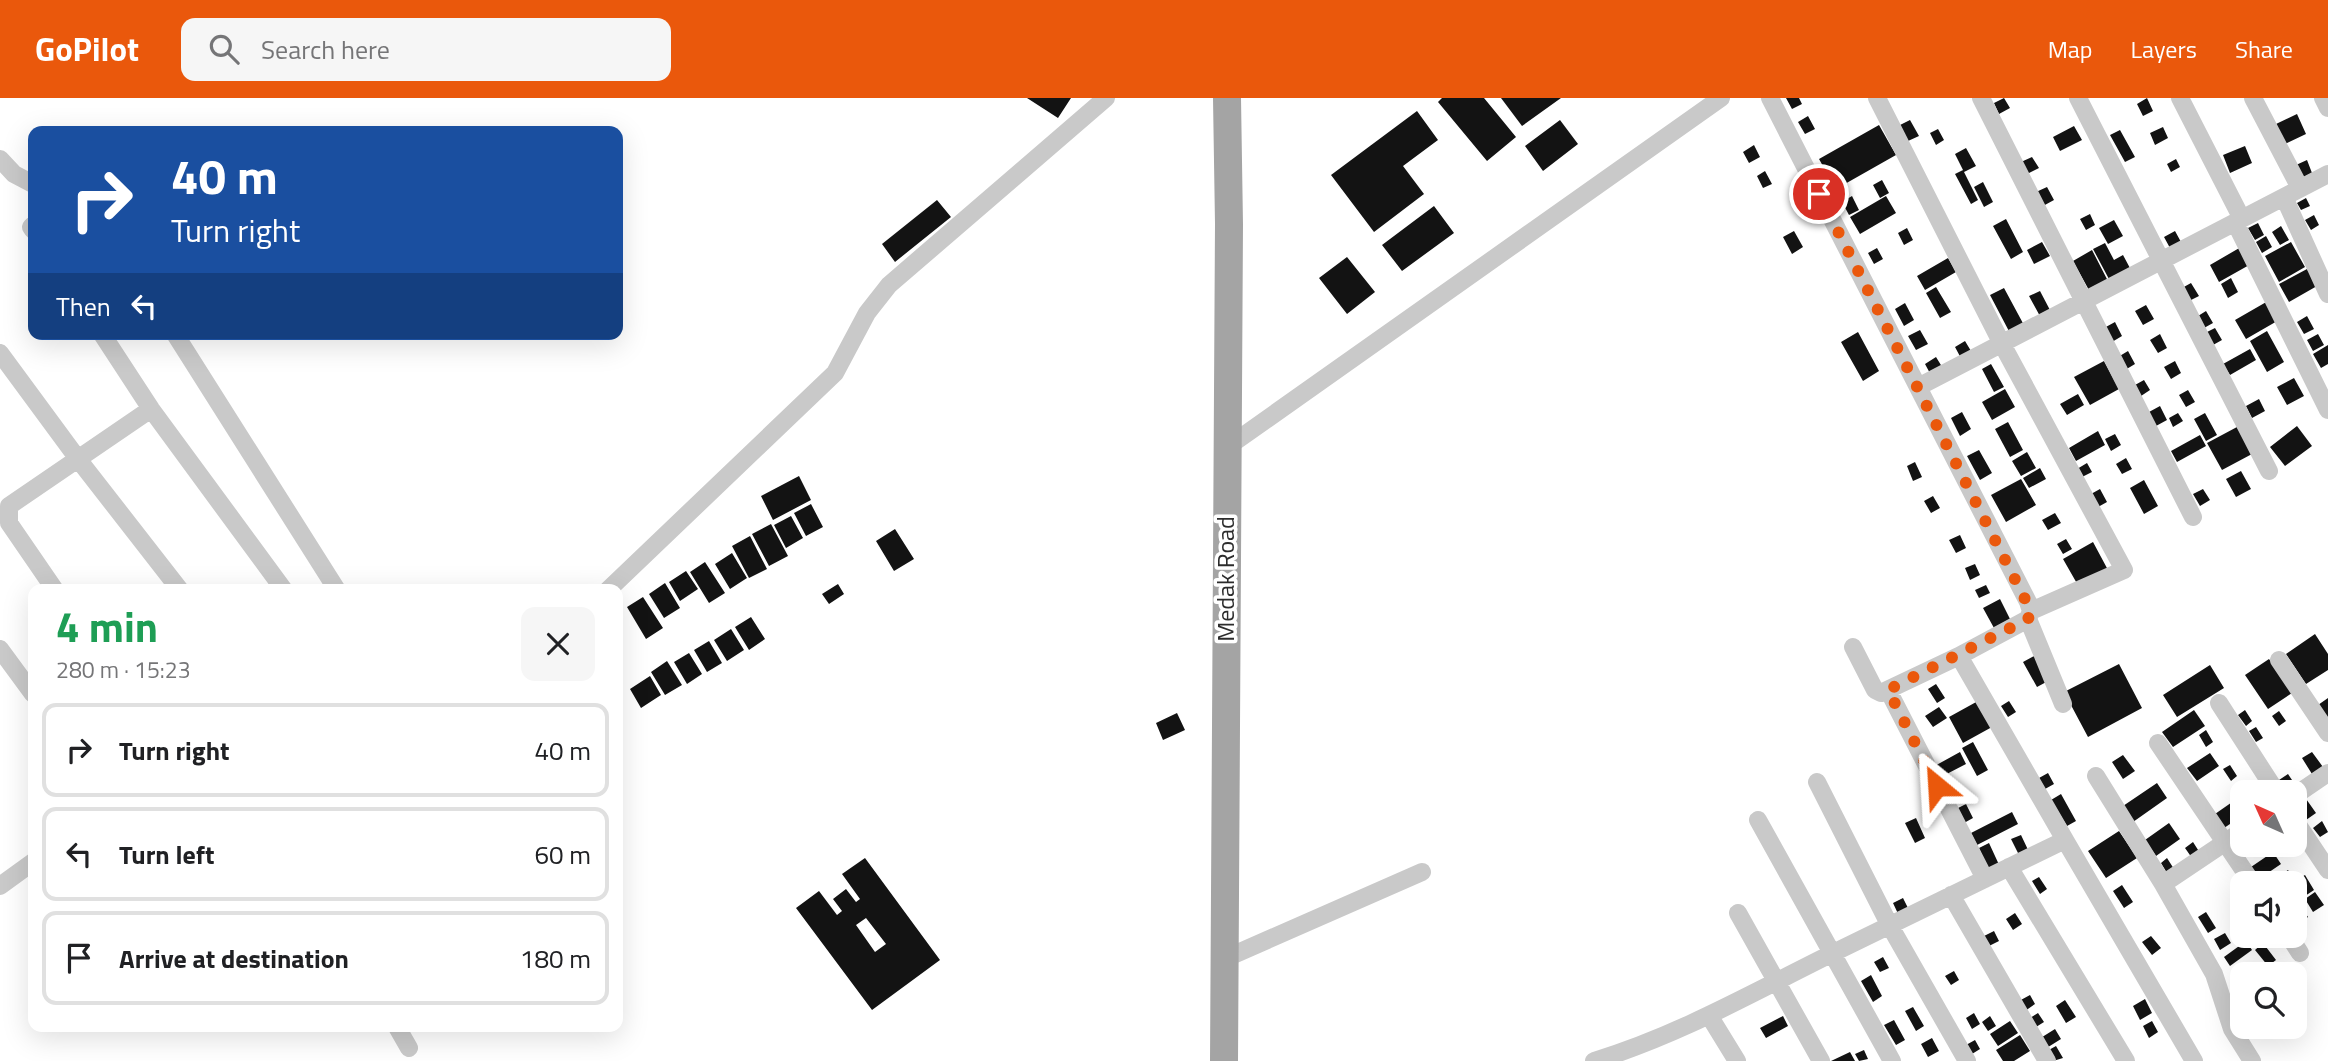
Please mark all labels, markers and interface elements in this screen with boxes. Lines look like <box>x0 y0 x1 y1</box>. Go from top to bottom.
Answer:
search box <box>181 18 671 81</box>
text: GoPilot <box>35 24 139 74</box>
icon: search <box>205 30 243 68</box>
text: Search here <box>261 30 390 69</box>
text: Map <box>2048 31 2093 67</box>
text: Layers <box>2131 31 2197 67</box>
text: Share <box>2235 31 2293 67</box>
text: 40 m <box>171 138 278 213</box>
icon: right <box>56 154 147 245</box>
pin <box>1789 164 1849 224</box>
icon: arrive <box>1800 175 1838 213</box>
text: Turn right <box>171 206 300 254</box>
text: Then <box>56 287 111 326</box>
icon: left <box>125 287 163 325</box>
street label: Medak Road <box>1207 516 1243 642</box>
text: 4 min <box>56 594 158 658</box>
button: close <box>521 607 595 681</box>
text: 280 m · 15:23 <box>56 652 191 687</box>
icon: right <box>60 731 98 769</box>
text: Turn right <box>119 731 230 770</box>
text: 40 m <box>534 731 591 770</box>
position arrow <box>1900 749 1974 823</box>
north arrow <box>2230 780 2306 858</box>
map controls <box>2230 780 2307 1039</box>
icon: left <box>60 835 98 873</box>
text: Turn left <box>119 835 214 874</box>
text: 60 m <box>534 835 591 874</box>
button: sound <box>2230 871 2307 948</box>
icon: arrive <box>60 939 98 977</box>
text: Arrive at destination <box>119 939 349 978</box>
text: 180 m <box>520 939 591 978</box>
button: search <box>2230 962 2307 1039</box>

